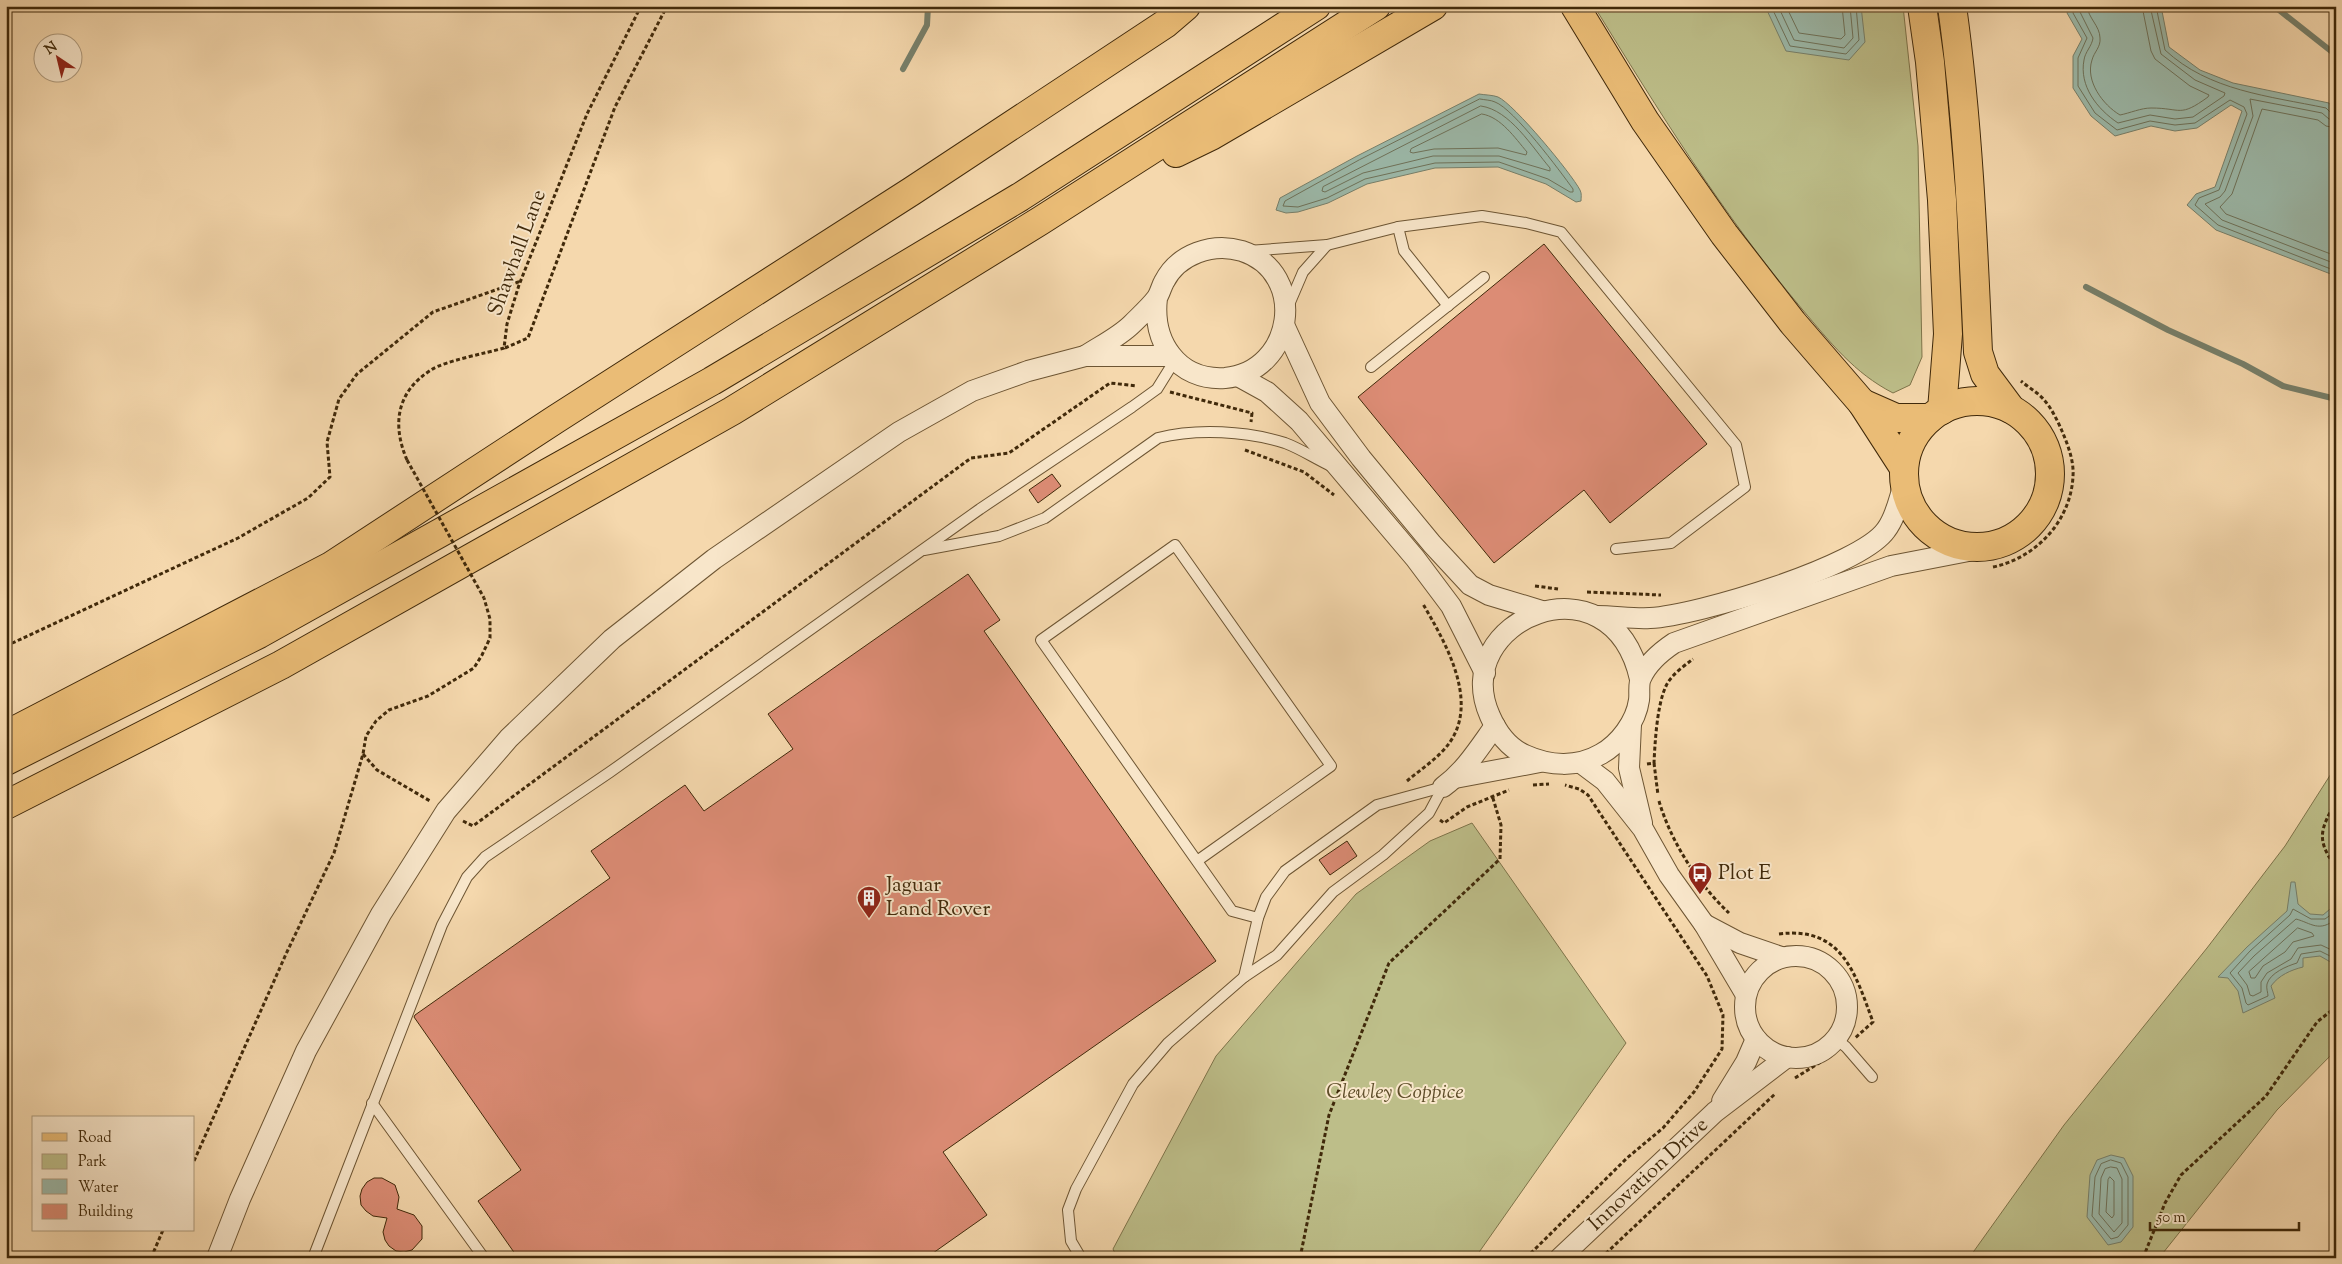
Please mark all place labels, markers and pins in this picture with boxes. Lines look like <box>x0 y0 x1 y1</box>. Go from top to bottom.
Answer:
place label: Plot E <box>1718 859 1772 889</box>
bus stop icon: Plot E <box>1687 861 1713 895</box>
place label: Jaguar Land Rover <box>885 871 990 925</box>
building icon: Jaguar Land Rover <box>856 885 882 919</box>

